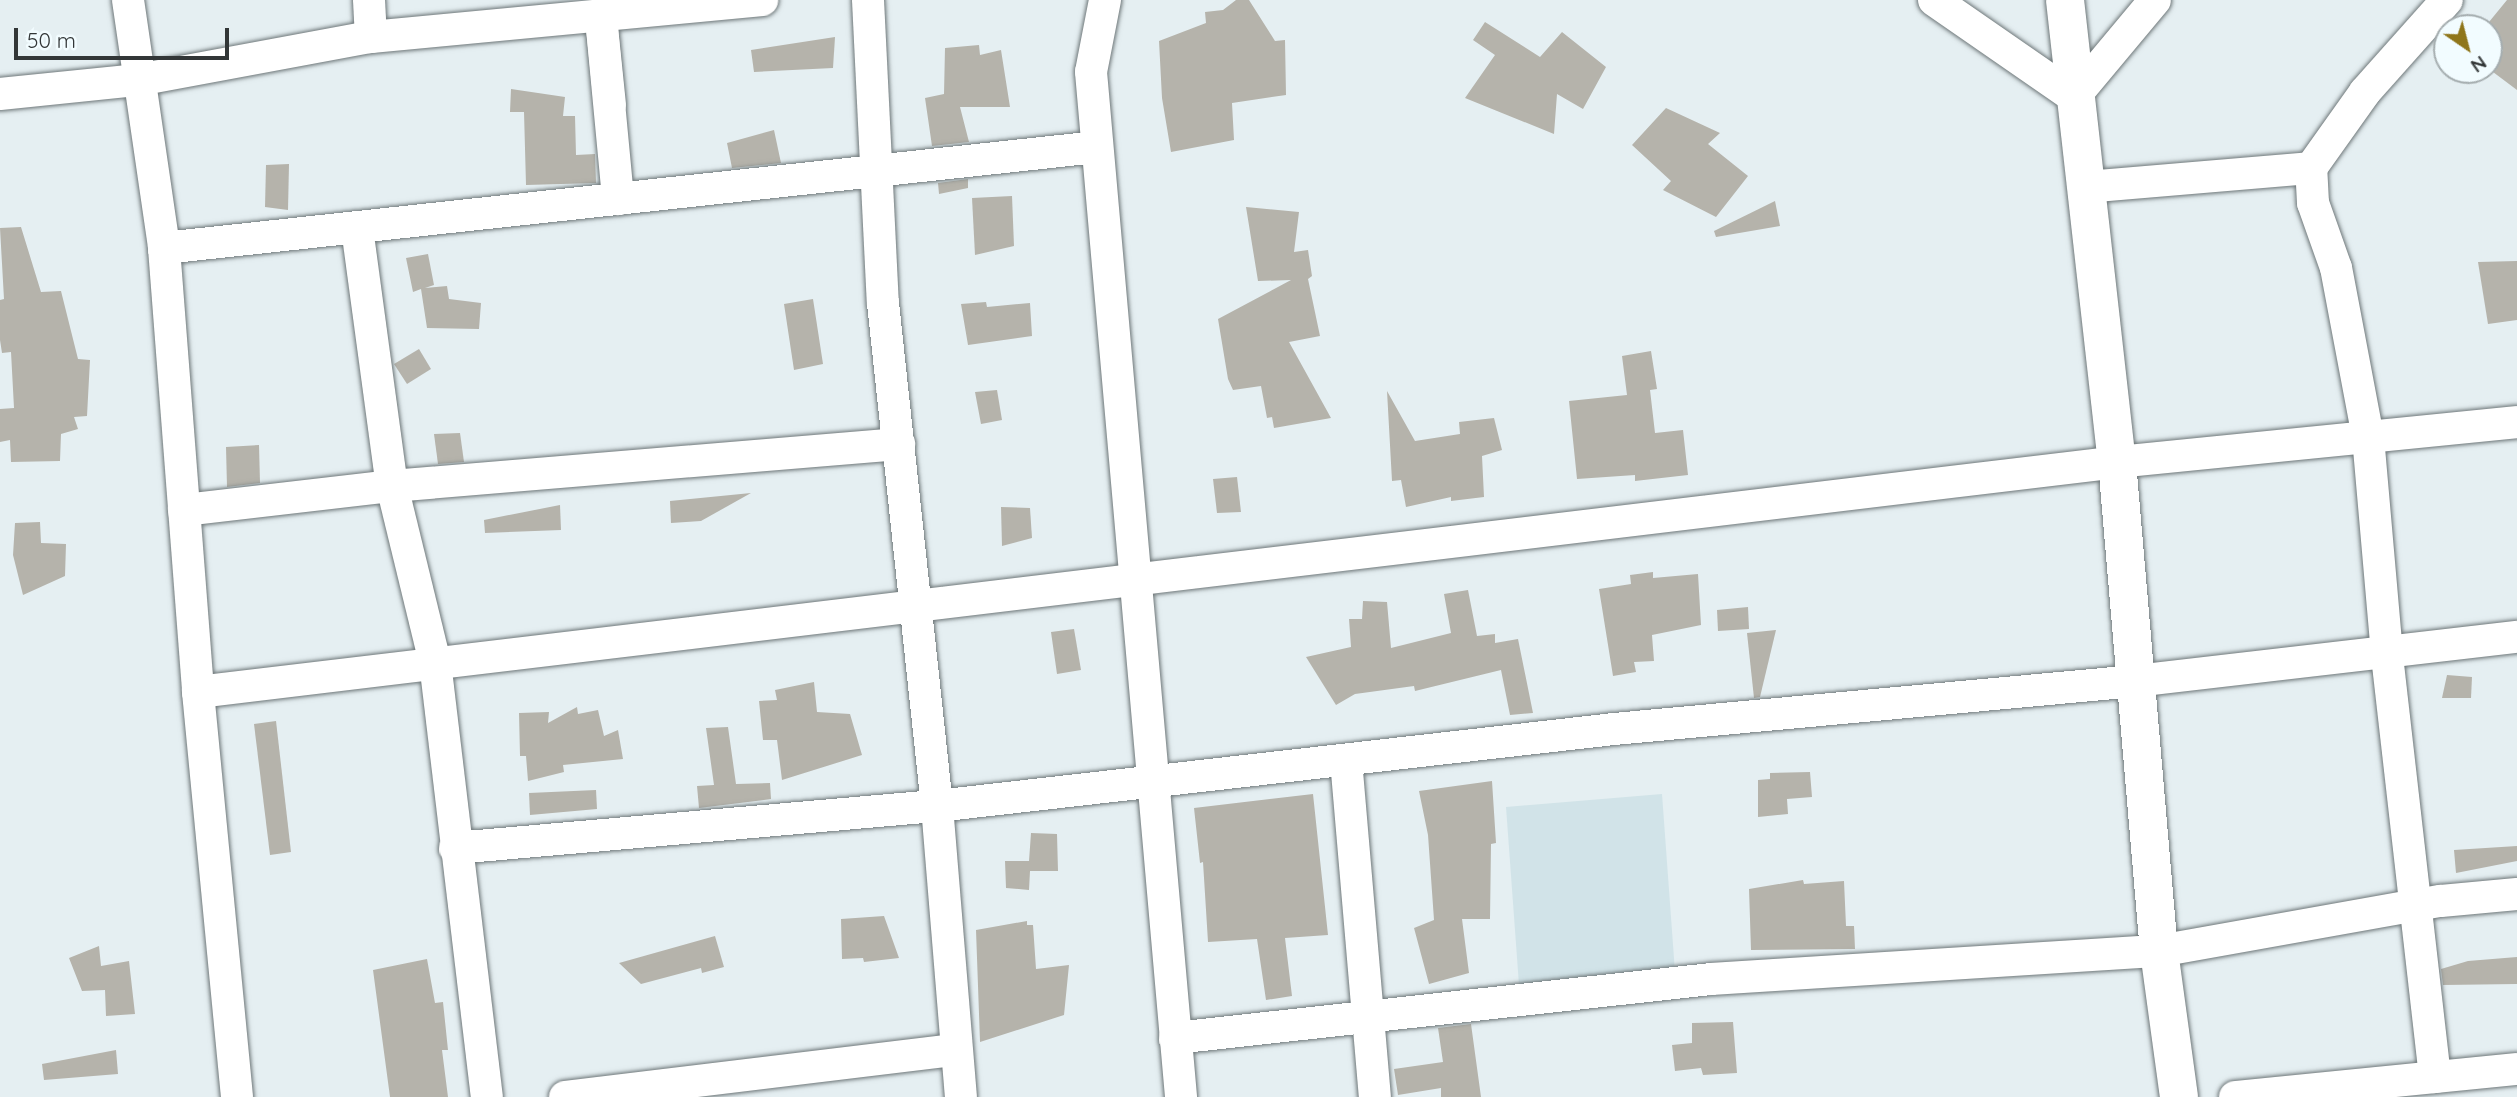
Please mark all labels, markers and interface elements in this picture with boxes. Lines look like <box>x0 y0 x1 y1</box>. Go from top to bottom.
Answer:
scale bar <box>18 14 233 58</box>
north arrow <box>2433 14 2503 84</box>
text: 50 m <box>27 27 76 53</box>
text: N <box>2466 51 2492 78</box>

